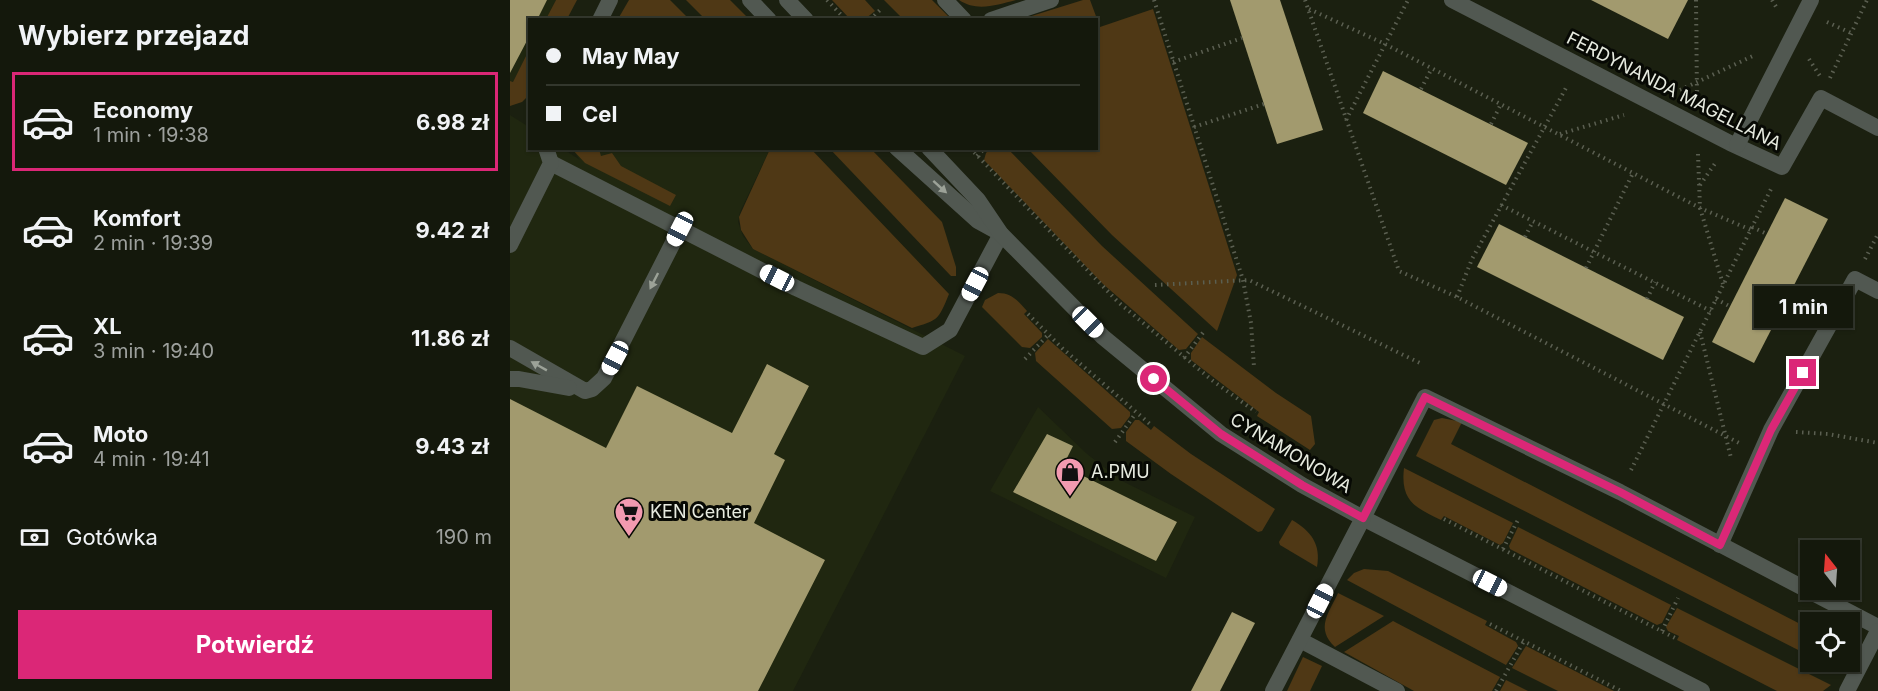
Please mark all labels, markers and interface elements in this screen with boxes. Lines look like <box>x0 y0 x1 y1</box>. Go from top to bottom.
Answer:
text: Wybierz przejazd <box>18 19 250 52</box>
street label: FERDYNANDA MAGELLANA <box>1563 27 1785 154</box>
text: May May <box>582 43 680 69</box>
icon: car <box>21 95 75 149</box>
text: Economy <box>93 97 193 123</box>
text: Cel <box>582 101 617 127</box>
text: 6.98 zł <box>416 109 489 135</box>
text: 1 min · 19:38 <box>93 123 209 147</box>
one-way arrow <box>933 180 948 194</box>
icon: car <box>21 203 75 257</box>
text: Komfort <box>93 205 181 231</box>
car <box>664 209 696 249</box>
text: 9.42 zł <box>416 217 489 243</box>
text: 2 min · 19:39 <box>93 231 213 255</box>
car <box>757 262 797 294</box>
car <box>959 264 991 304</box>
one-way arrow <box>649 273 658 290</box>
callout: 1 min <box>1754 286 1852 328</box>
text: 1 min <box>1779 295 1828 319</box>
car <box>1069 303 1107 341</box>
icon: car <box>21 311 75 365</box>
text: XL <box>93 313 122 339</box>
text: 11.86 zł <box>411 325 489 351</box>
car <box>599 338 631 378</box>
text: 3 min · 19:40 <box>93 339 214 363</box>
route end <box>1789 359 1816 386</box>
one-way arrow <box>530 361 547 371</box>
route start <box>1140 365 1167 392</box>
street label: CYNAMONOWA <box>1227 408 1356 497</box>
icon: car <box>21 419 75 473</box>
text: Moto <box>93 421 148 447</box>
text: 9.43 zł <box>415 433 489 459</box>
text: 4 min · 19:41 <box>93 447 210 471</box>
shop icon: A.PMU <box>1054 456 1086 498</box>
place label: A.PMU <box>1091 461 1150 482</box>
supermarket icon: KEN Center <box>613 496 645 538</box>
place label: KEN Center <box>650 501 749 522</box>
icon: cash <box>18 521 51 554</box>
text: Gotówka <box>66 524 158 550</box>
text: 190 m <box>436 525 492 549</box>
north arrow <box>1800 540 1860 600</box>
map controls <box>1800 540 1860 672</box>
car <box>1470 567 1510 599</box>
car <box>1304 581 1336 621</box>
button: Potwierdź <box>18 610 492 679</box>
button: locate <box>1800 612 1860 672</box>

